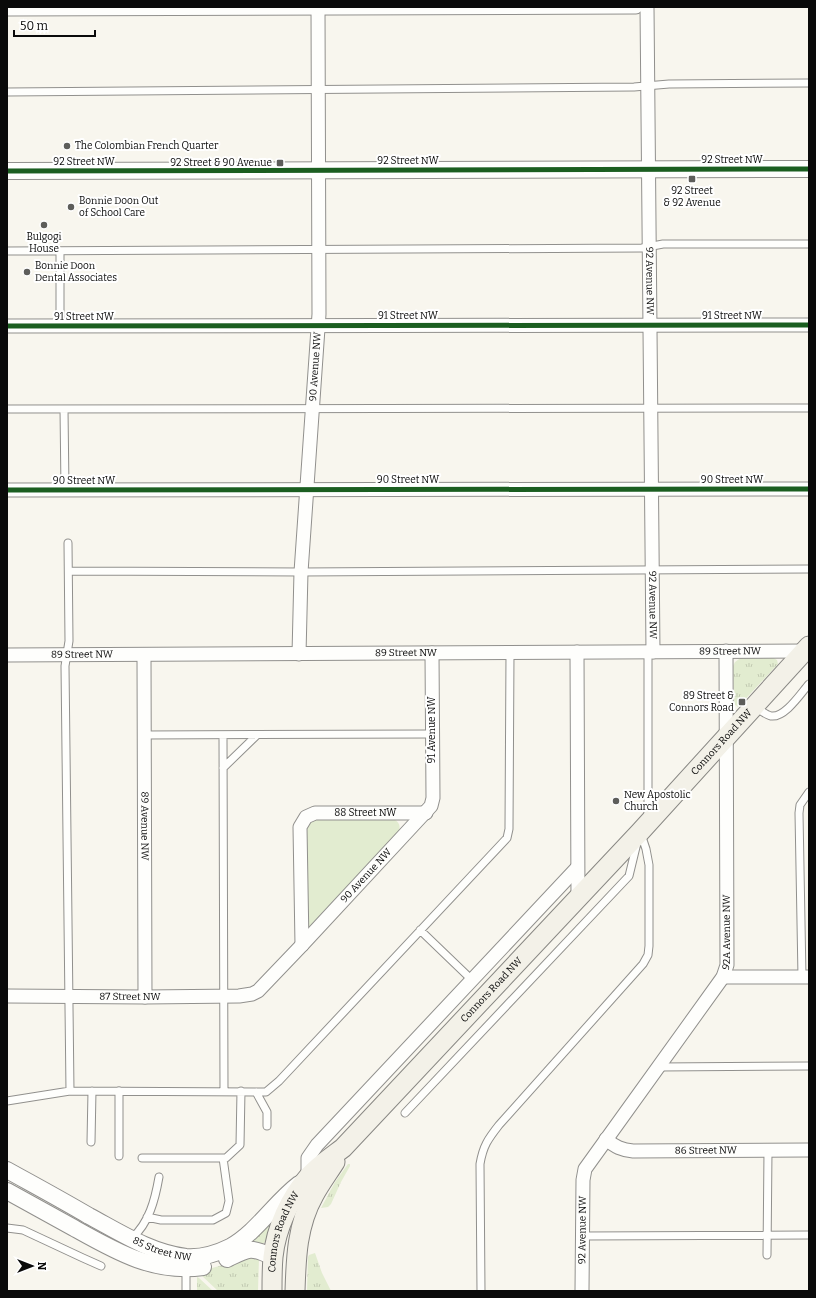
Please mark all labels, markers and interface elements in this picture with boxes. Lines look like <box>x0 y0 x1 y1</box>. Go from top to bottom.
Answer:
scale bar <box>14 12 95 38</box>
text: 50 m <box>20 19 49 33</box>
place label: The Colombian French Quarter <box>75 140 219 152</box>
marker: The Colombian French Quarter <box>62 141 72 151</box>
street label: 92 Street NW <box>701 154 763 166</box>
street label: 92 Street NW <box>377 155 439 167</box>
street label: 92 Street NW <box>53 156 115 168</box>
place label: 92 Street & 90 Avenue <box>170 157 272 169</box>
marker: 92 Street & 90 Avenue <box>275 158 285 168</box>
marker: 92 Street & 92 Avenue <box>687 174 697 184</box>
place label: 92 Street & 92 Avenue <box>663 185 721 209</box>
place label: Bonnie Doon Out of School Care <box>79 195 159 219</box>
marker: Bonnie Doon Out of School Care <box>66 202 76 212</box>
marker: Bulgogi House <box>39 220 49 230</box>
place label: Bulgogi House <box>26 231 62 255</box>
street label: 92 Avenue NW <box>643 247 656 316</box>
place label: Bonnie Doon Dental Associates <box>35 260 117 284</box>
marker: Bonnie Doon Dental Associates <box>22 267 32 277</box>
street label: 91 Street NW <box>378 310 439 322</box>
street label: 91 Street NW <box>702 310 763 322</box>
street label: 91 Street NW <box>54 311 115 323</box>
street label: 90 Avenue NW <box>307 331 324 402</box>
street label: 90 Street NW <box>377 474 440 486</box>
street label: 90 Street NW <box>701 474 764 486</box>
street label: 90 Street NW <box>53 475 116 487</box>
street label: 92 Avenue NW <box>646 571 659 640</box>
street label: 89 Street NW <box>699 645 762 658</box>
street label: 89 Street NW <box>375 647 438 659</box>
street label: 89 Street NW <box>51 648 114 661</box>
place label: 89 Street & Connors Road <box>669 690 734 714</box>
street label: 91 Avenue NW <box>426 696 438 764</box>
marker: 89 Street & Connors Road <box>737 697 747 707</box>
street label: Connors Road NW <box>689 706 755 778</box>
place label: New Apostolic Church <box>624 789 691 813</box>
street label: 89 Avenue NW <box>138 791 151 861</box>
marker: New Apostolic Church <box>611 796 621 806</box>
street label: 88 Street NW <box>334 807 397 819</box>
street label: 90 Avenue NW <box>338 846 395 905</box>
street label: 92A Avenue NW <box>720 894 733 972</box>
street label: Connors Road NW <box>458 954 526 1025</box>
street label: 87 Street NW <box>99 991 161 1003</box>
street label: 86 Street NW <box>675 1144 738 1157</box>
street label: Connors Road NW <box>266 1189 302 1273</box>
street label: 92 Avenue NW <box>576 1195 589 1264</box>
street label: 85 Street NW <box>131 1234 193 1263</box>
north arrow <box>12 1246 52 1286</box>
text: N <box>35 1262 48 1271</box>

